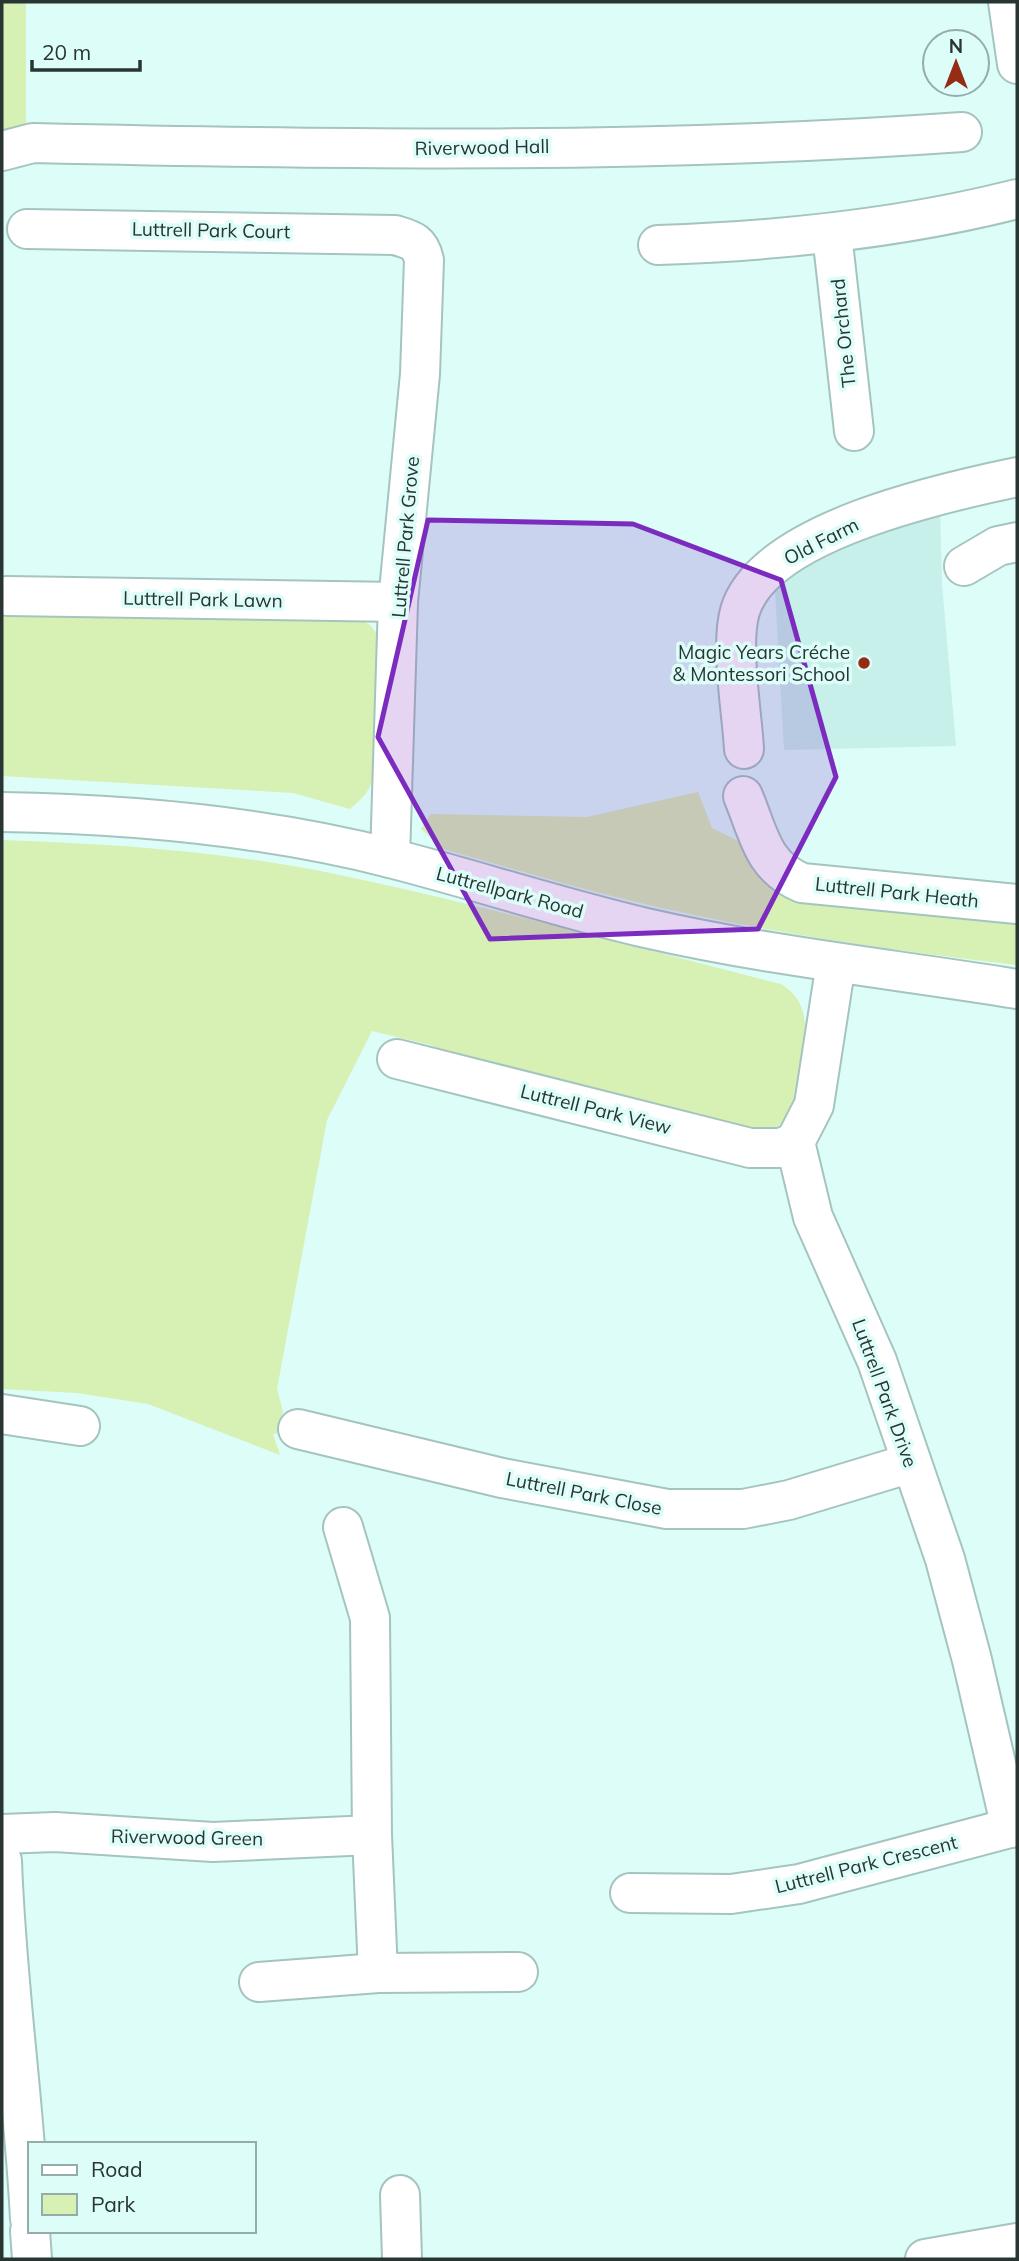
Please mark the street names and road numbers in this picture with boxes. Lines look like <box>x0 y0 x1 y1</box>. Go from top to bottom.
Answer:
street label: Riverwood Hall <box>414 134 550 160</box>
street label: Luttrell Park Court <box>132 217 291 243</box>
street label: The Orchard <box>825 277 861 389</box>
street label: Luttrell Park Grove <box>386 455 424 619</box>
street label: Old Farm <box>780 512 862 570</box>
street label: Luttrell Park Lawn <box>123 586 283 612</box>
street label: Luttrellpark Road <box>434 861 586 923</box>
street label: Luttrell Park Heath <box>814 871 980 913</box>
street label: Luttrell Park View <box>518 1079 674 1139</box>
street label: Luttrell Park Drive <box>847 1316 923 1470</box>
street label: Luttrell Park Close <box>504 1466 664 1520</box>
street label: Riverwood Green <box>111 1824 263 1850</box>
street label: Luttrell Park Crescent <box>772 1830 960 1898</box>

